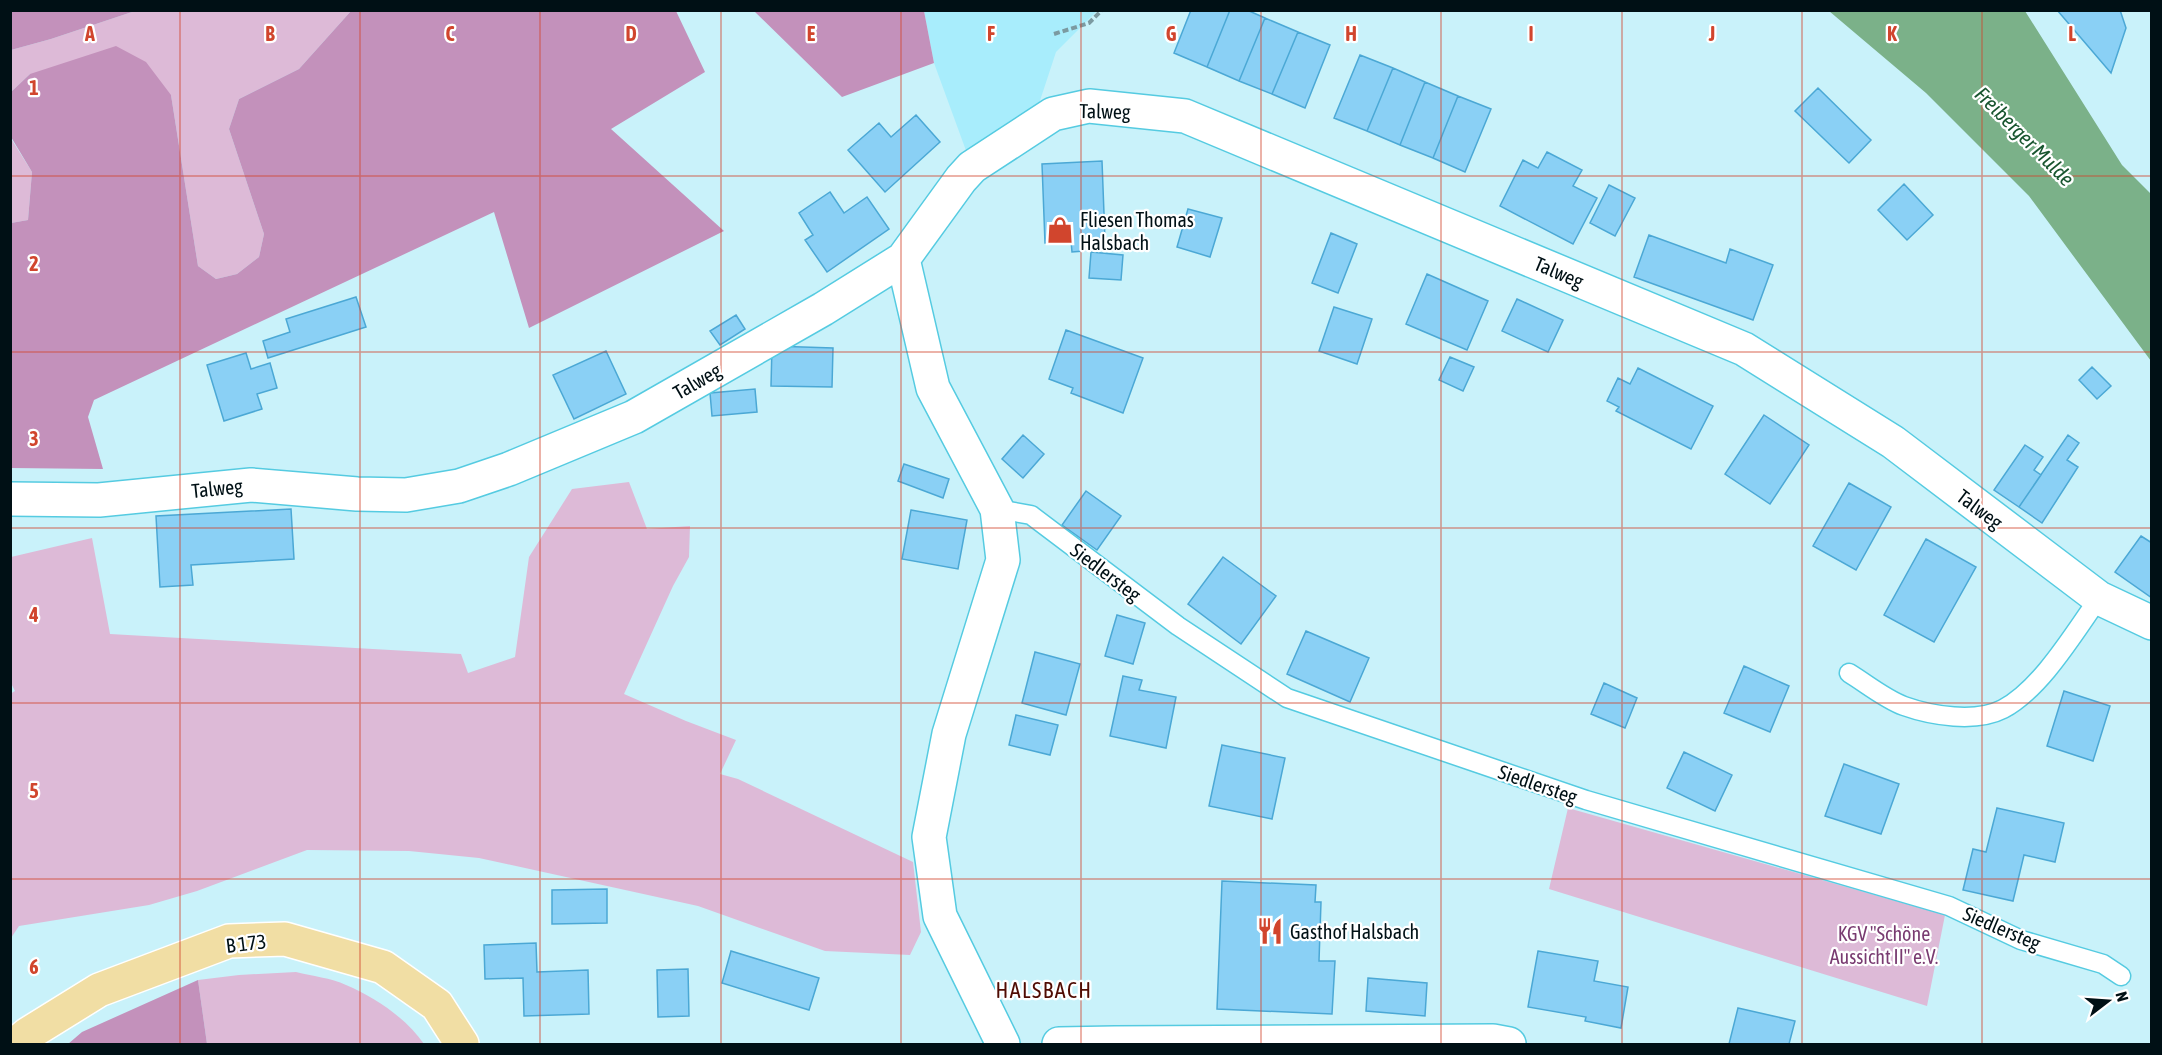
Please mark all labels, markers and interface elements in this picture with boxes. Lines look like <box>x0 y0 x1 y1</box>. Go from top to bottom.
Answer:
text: A <box>84 22 95 45</box>
text: B <box>265 22 275 45</box>
text: C <box>446 22 455 45</box>
text: D <box>625 22 637 45</box>
text: E <box>807 22 816 45</box>
text: F <box>987 22 995 45</box>
text: G <box>1166 22 1177 45</box>
text: H <box>1345 22 1357 45</box>
text: I <box>1528 22 1534 45</box>
text: J <box>1708 22 1715 45</box>
text: K <box>1887 22 1897 45</box>
text: L <box>2068 22 2076 45</box>
text: 1 <box>29 76 39 99</box>
water label: Freiberger Mulde <box>1971 82 2079 190</box>
street label: Talweg <box>1079 99 1131 123</box>
place label: Fliesen Thomas Halsbach <box>1080 208 1194 254</box>
shop icon: Fliesen Thomas Halsbach <box>1045 215 1075 245</box>
street label: Talweg <box>1531 251 1587 293</box>
text: 2 <box>29 252 39 275</box>
street label: Talweg <box>669 358 725 404</box>
text: 3 <box>29 427 39 450</box>
street label: Talweg <box>190 474 244 502</box>
street label: Talweg <box>1953 484 2008 534</box>
street label: Siedlersteg <box>1066 538 1146 606</box>
text: 4 <box>28 603 39 626</box>
street label: Siedlersteg <box>1496 760 1581 808</box>
text: 5 <box>29 779 39 802</box>
street label: Siedlersteg <box>1960 901 2045 955</box>
restaurant icon: Gasthof Halsbach <box>1255 916 1285 946</box>
place label: Gasthof Halsbach <box>1290 920 1419 943</box>
park label: KGV "Schöne Aussicht II" e.V. <box>1830 922 1938 968</box>
street label: B 173 <box>225 929 267 957</box>
text: 6 <box>29 955 39 978</box>
north arrow <box>2078 971 2138 1031</box>
district label: HALSBACH <box>995 977 1093 1003</box>
text: N <box>2112 989 2132 1004</box>

